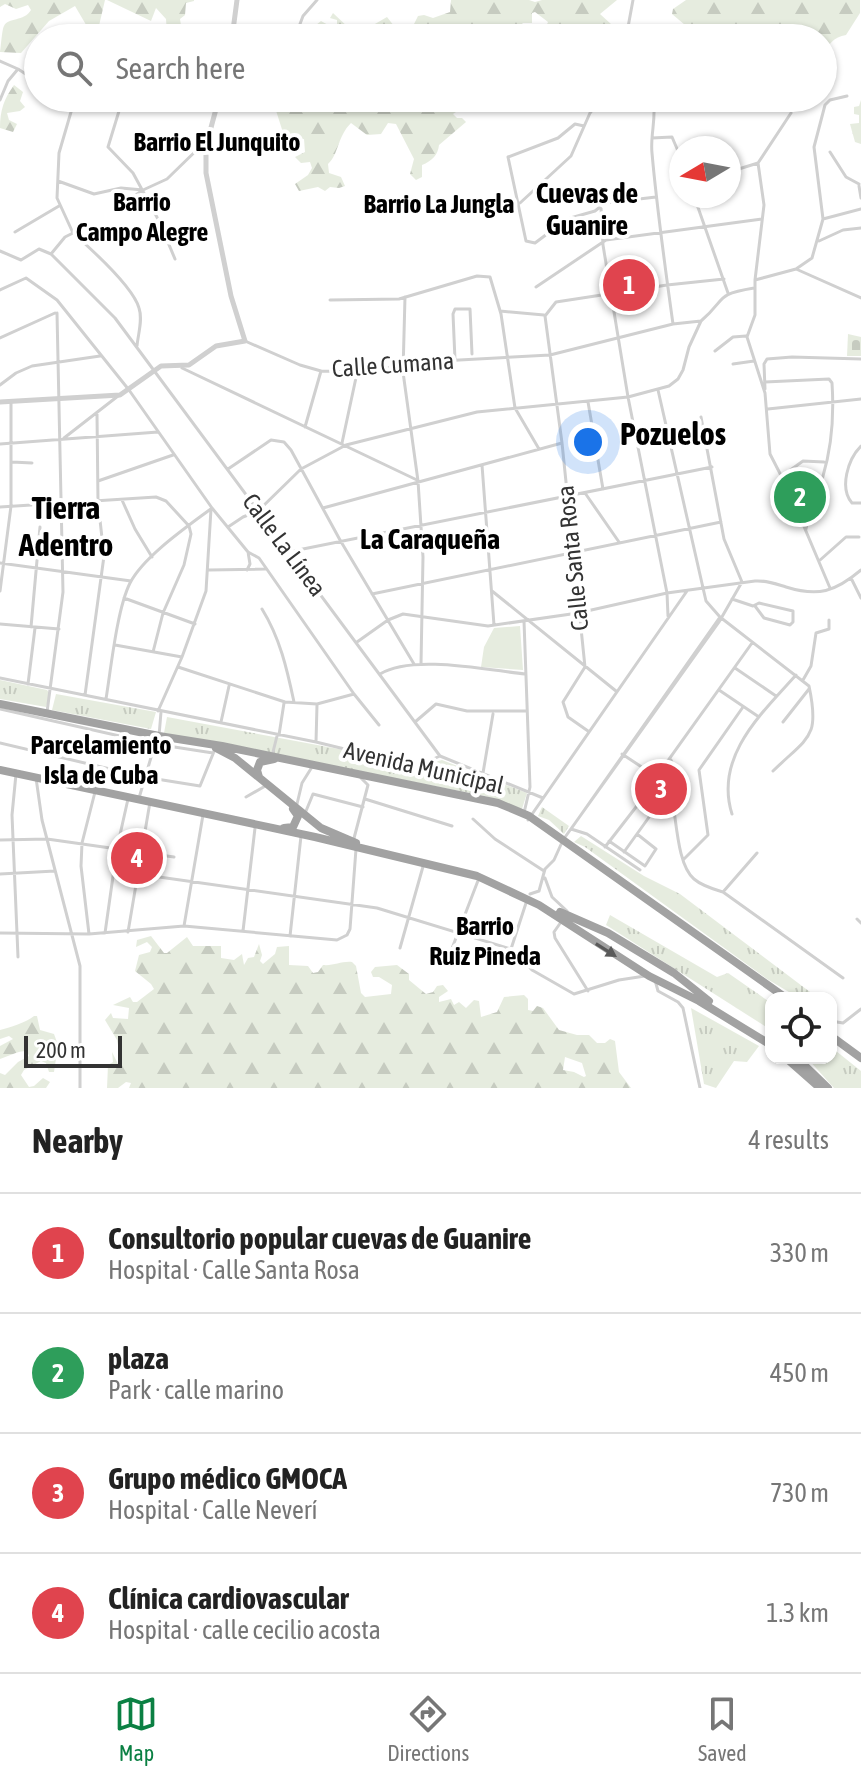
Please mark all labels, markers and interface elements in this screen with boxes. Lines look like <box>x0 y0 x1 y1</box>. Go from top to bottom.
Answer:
search box <box>24 24 837 112</box>
icon: search <box>52 46 96 90</box>
text: Search here <box>116 51 245 85</box>
district label: Barrio El Junquito <box>134 127 300 157</box>
north arrow <box>669 136 741 208</box>
district label: Cuevas de Guanire <box>536 177 638 241</box>
district label: Barrio Campo Alegre <box>76 187 208 247</box>
district label: Barrio La Jungla <box>364 189 514 219</box>
pin: 1 <box>603 255 655 315</box>
street label: Calle Cumana <box>331 347 455 382</box>
district label: Pozuelos <box>620 415 726 452</box>
your location <box>568 422 608 462</box>
pin: 2 <box>774 467 826 527</box>
street label: Calle Santa Rosa <box>551 484 594 632</box>
street label: Calle La Línea <box>237 488 332 601</box>
district label: Tierra Adentro <box>18 489 113 563</box>
district label: La Caraqueña <box>360 523 500 555</box>
district label: Parcelamiento Isla de Cuba <box>31 730 171 790</box>
street label: Avenida Municipal <box>341 736 507 799</box>
pin: 3 <box>635 759 687 819</box>
pin: 4 <box>111 828 163 888</box>
district label: Barrio Ruiz Pineda <box>429 911 541 971</box>
one-way arrow <box>595 942 617 956</box>
map controls <box>765 992 837 1064</box>
button: locate <box>765 992 837 1064</box>
scale bar <box>24 1032 122 1068</box>
text: 200 m <box>36 1037 86 1063</box>
text: Nearby <box>32 1121 123 1160</box>
text: 4 results <box>748 1125 829 1155</box>
text: Consultorio popular cuevas de Guanire <box>108 1221 531 1255</box>
text: 1 <box>52 1238 64 1268</box>
text: 330 m <box>770 1238 829 1268</box>
text: Hospital · Calle Santa Rosa <box>108 1255 360 1285</box>
text: plaza <box>108 1341 169 1375</box>
text: 2 <box>52 1358 64 1388</box>
text: 450 m <box>770 1358 829 1388</box>
text: Park · calle marino <box>108 1375 284 1405</box>
text: Grupo médico GMOCA <box>108 1461 347 1495</box>
text: 3 <box>52 1478 64 1508</box>
text: 730 m <box>770 1478 829 1508</box>
text: Hospital · Calle Neverí <box>108 1495 317 1525</box>
text: Clínica cardiovascular <box>108 1581 349 1615</box>
text: 4 <box>52 1598 64 1628</box>
text: 1.3 km <box>766 1598 829 1628</box>
text: Hospital · calle cecilio acosta <box>108 1615 381 1645</box>
tab: Map <box>114 1692 158 1766</box>
tab: Directions <box>387 1692 469 1766</box>
tab: Saved <box>698 1692 747 1766</box>

